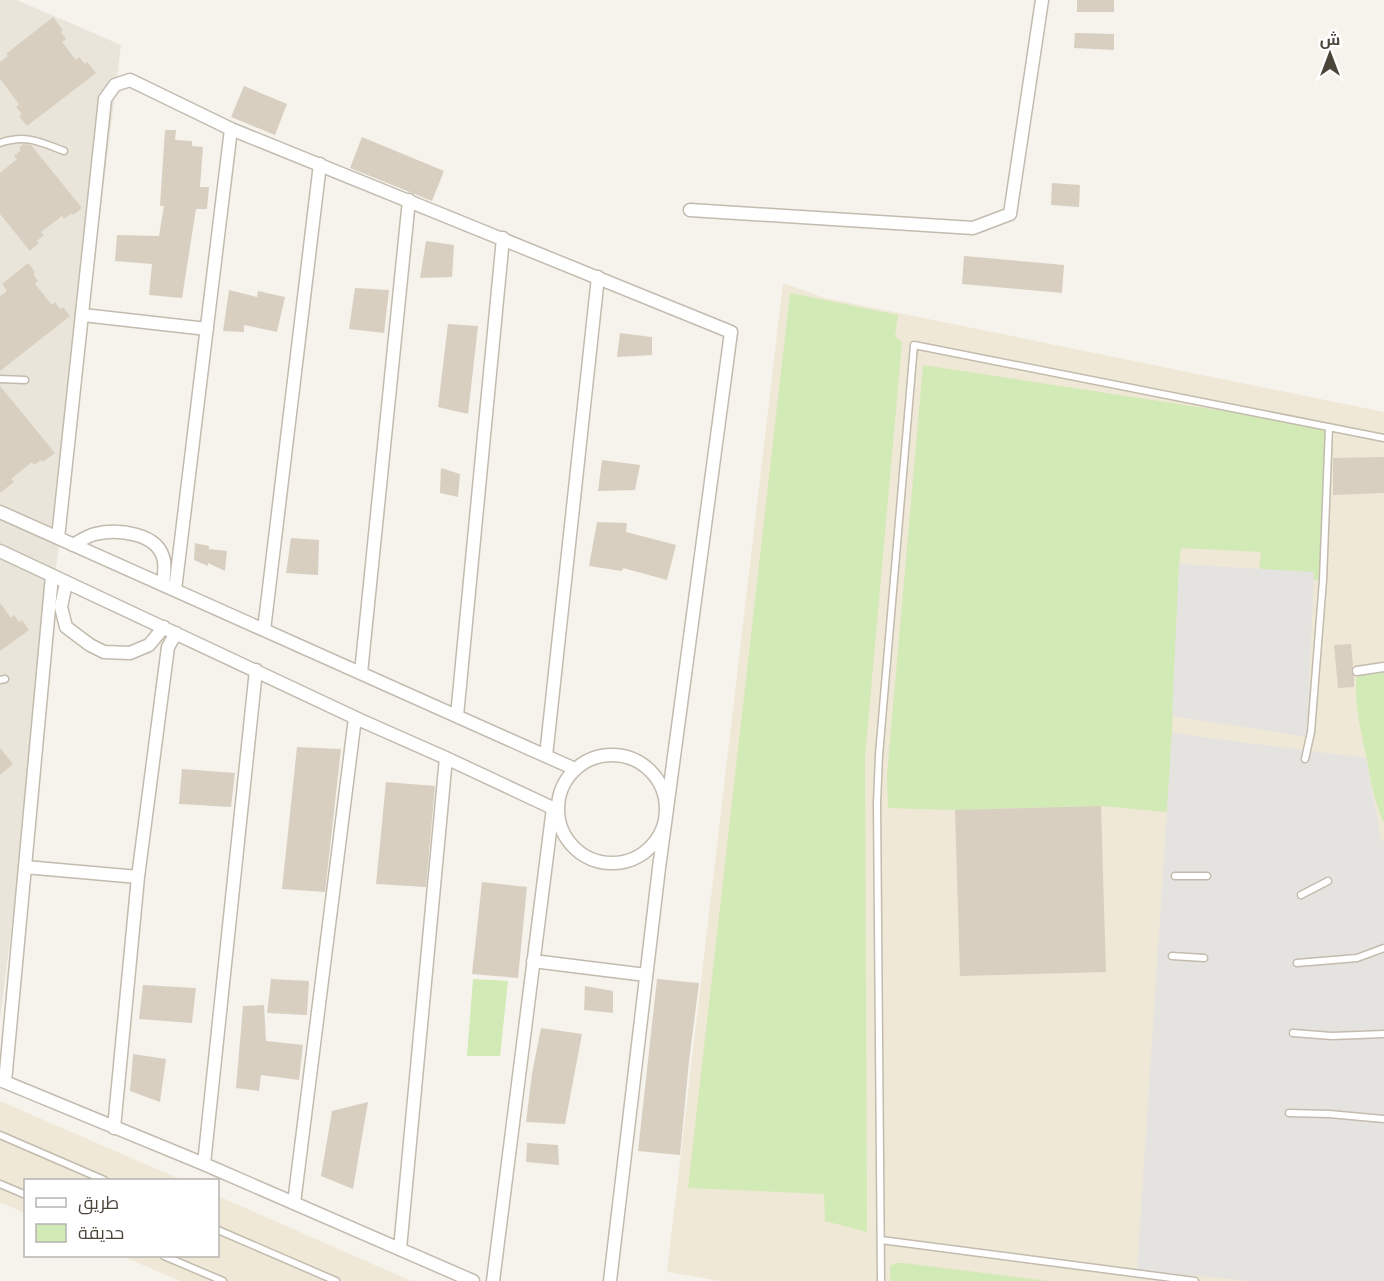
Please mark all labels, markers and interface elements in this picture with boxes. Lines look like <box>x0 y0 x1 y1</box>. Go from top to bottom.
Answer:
north arrow <box>1300 24 1360 84</box>
text: ش <box>1320 29 1340 51</box>
legend <box>24 1179 219 1257</box>
text: طريق <box>78 1191 119 1215</box>
text: حديقة <box>78 1221 124 1245</box>

